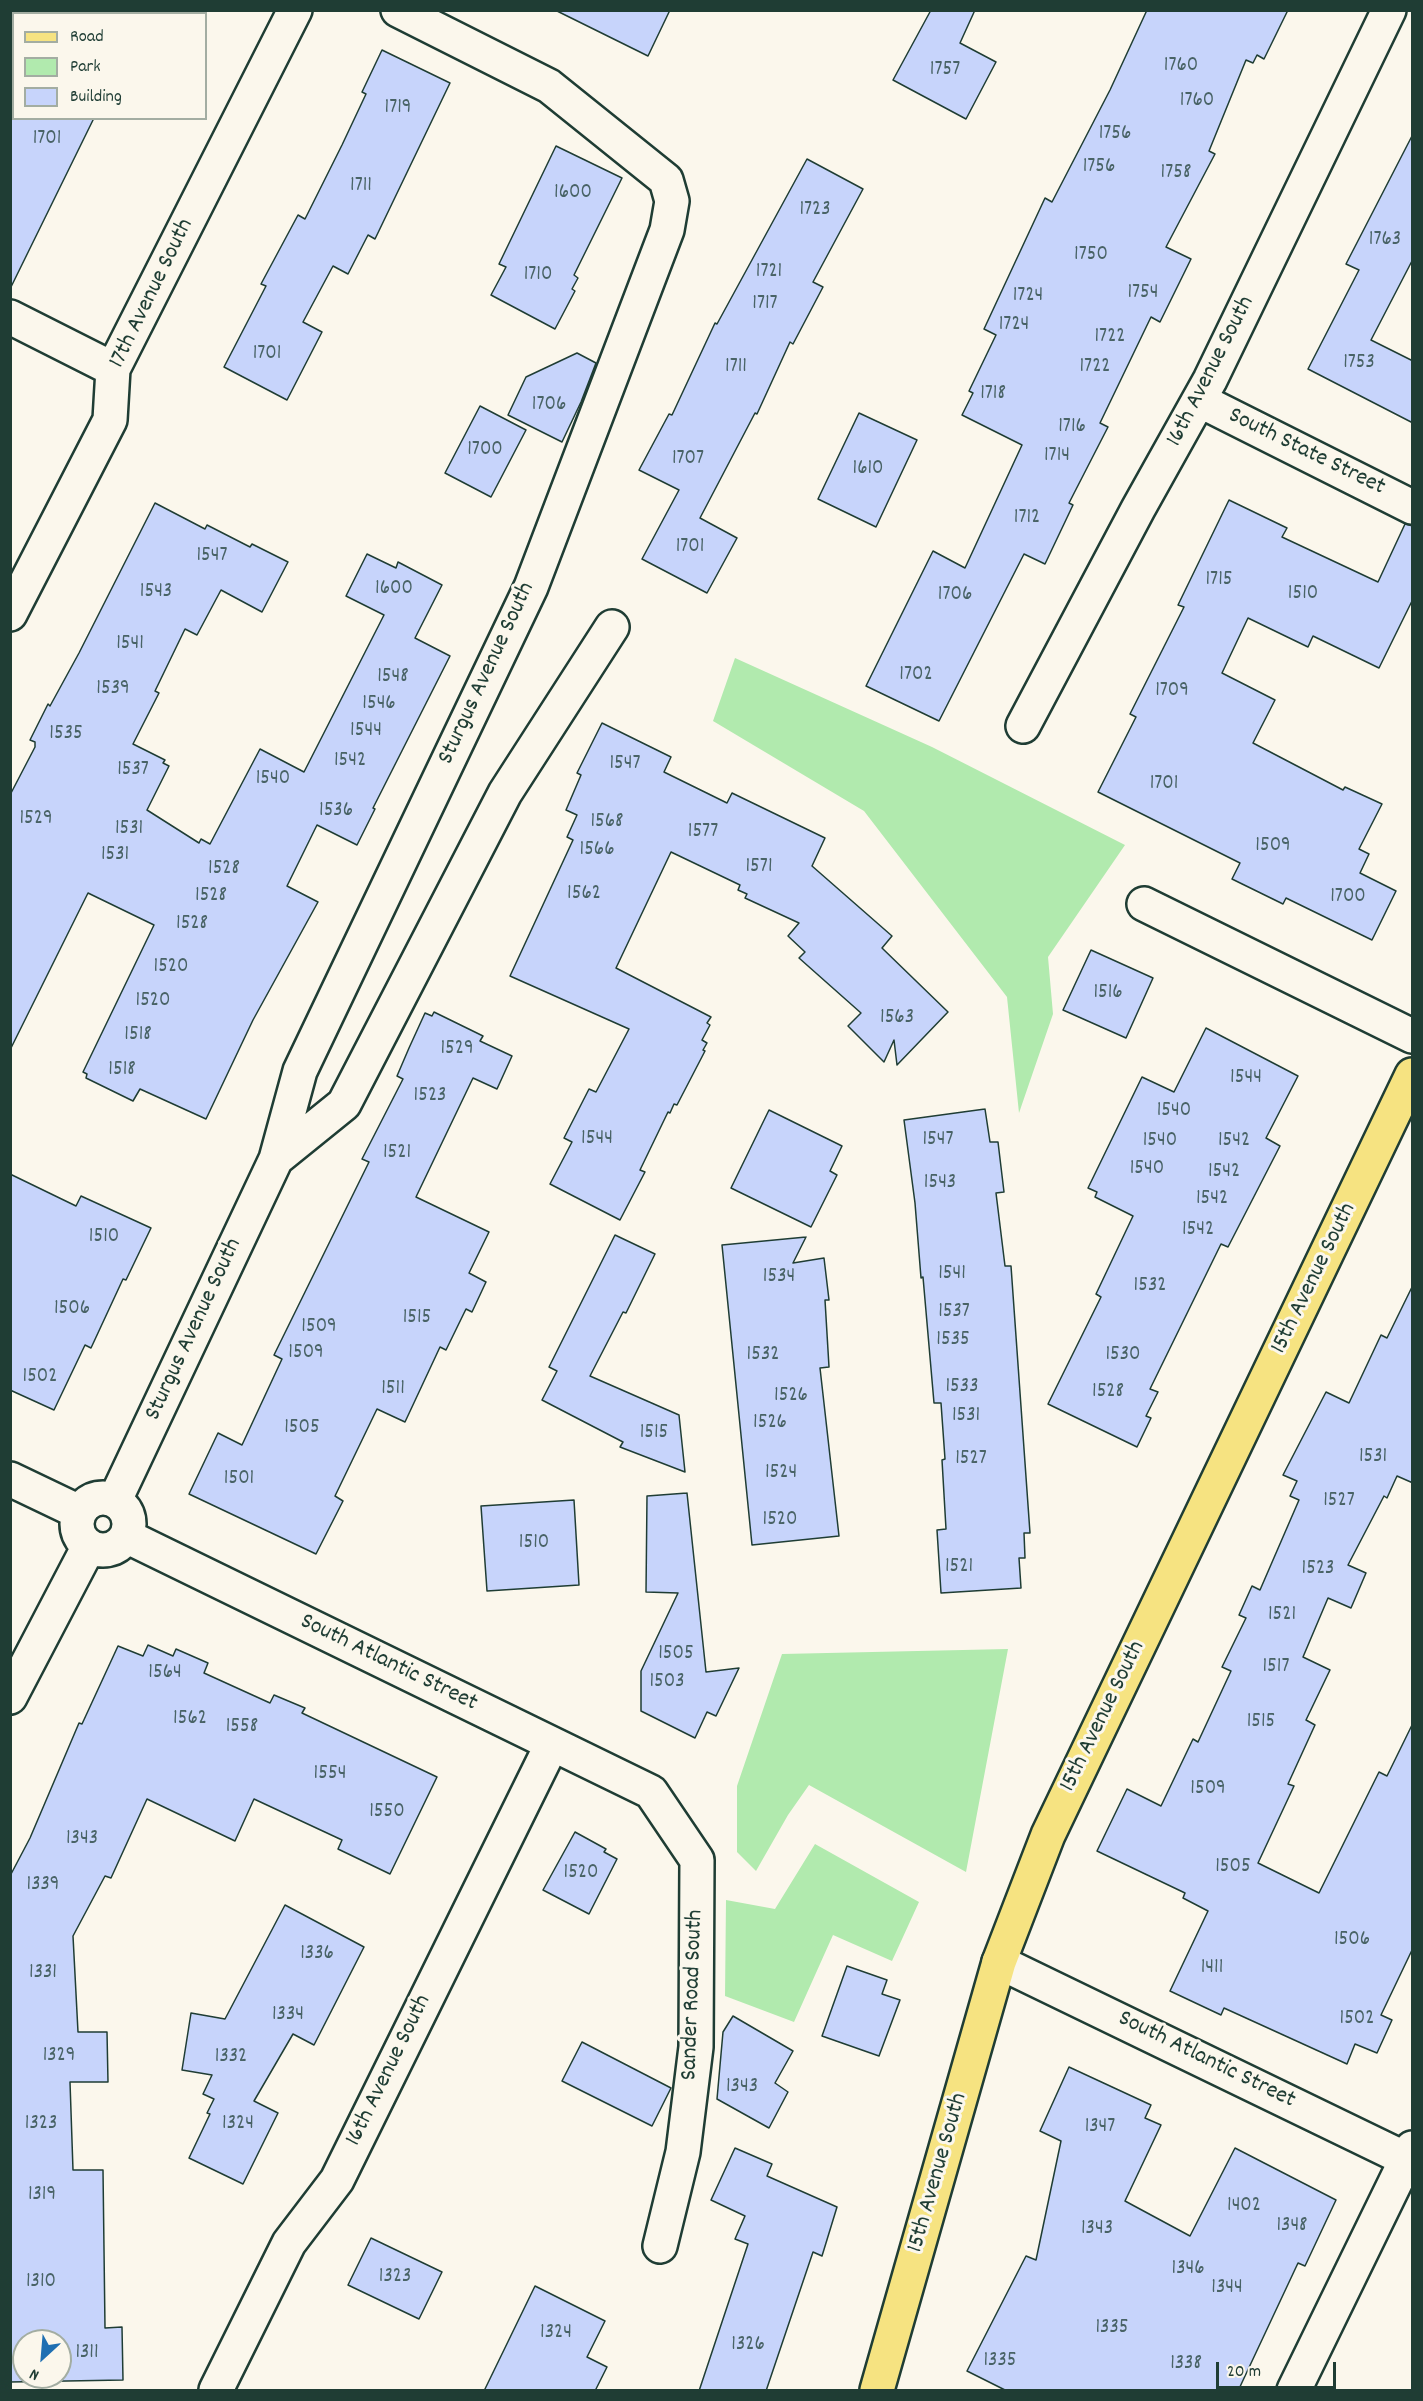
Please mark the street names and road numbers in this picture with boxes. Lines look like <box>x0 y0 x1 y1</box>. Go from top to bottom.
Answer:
street label: 17th Avenue South <box>104 215 202 373</box>
street label: 16th Avenue South <box>1162 292 1262 452</box>
street label: South State Street <box>1223 403 1389 503</box>
street label: Sturgus Avenue South <box>433 578 543 770</box>
street label: 15th Avenue South <box>1266 1199 1364 1359</box>
street label: Sturgus Avenue South <box>140 1234 250 1426</box>
street label: South Atlantic Street <box>295 1609 481 1719</box>
street label: 15th Avenue South <box>1055 1637 1153 1797</box>
street label: Sander Road South <box>677 1909 711 2081</box>
street label: 16th Avenue South <box>341 1991 439 2151</box>
street label: South Atlantic Street <box>1113 2006 1299 2116</box>
street label: 15th Avenue South <box>903 2090 975 2256</box>

